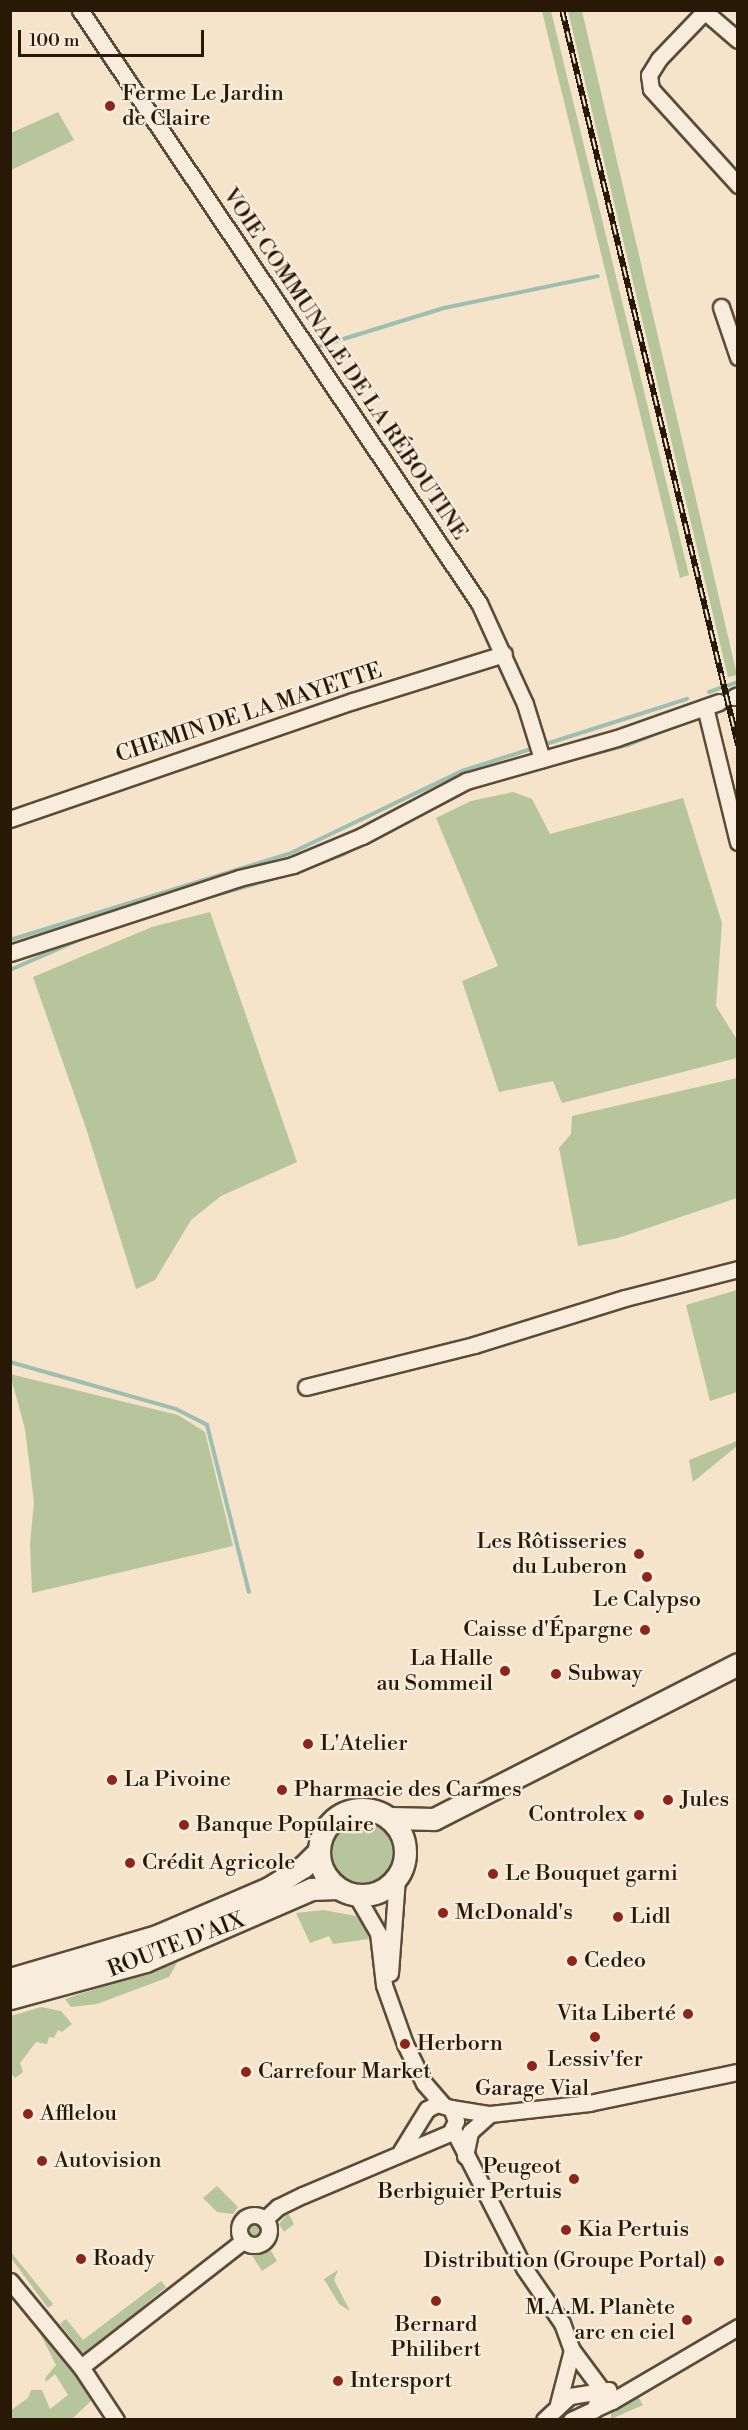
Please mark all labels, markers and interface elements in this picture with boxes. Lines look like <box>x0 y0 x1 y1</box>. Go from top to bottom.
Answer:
scale bar <box>21 18 207 56</box>
text: 100 m <box>29 29 80 52</box>
place label: Ferme Le Jardin de Claire <box>122 80 284 132</box>
marker: Ferme Le Jardin de Claire <box>103 99 117 113</box>
street label: VOIE COMMUNALE DE LA RÉBOUTINE <box>217 183 473 545</box>
street label: CHEMIN DE LA MAYETTE <box>113 657 385 769</box>
place label: Les Rôtisseries du Luberon <box>477 1528 627 1580</box>
marker: Les Rôtisseries du Luberon <box>632 1547 646 1561</box>
marker: Le Calypso <box>640 1570 654 1584</box>
place label: Le Calypso <box>593 1587 701 1613</box>
place label: Caisse d'Épargne <box>463 1617 633 1643</box>
marker: Caisse d'Épargne <box>638 1623 652 1637</box>
place label: La Halle au Sommeil <box>376 1645 493 1696</box>
place label: Subway <box>568 1661 642 1687</box>
marker: La Halle au Sommeil <box>498 1664 512 1678</box>
marker: Subway <box>549 1667 563 1681</box>
place label: L'Atelier <box>320 1731 408 1757</box>
marker: L'Atelier <box>301 1737 315 1751</box>
place label: La Pivoine <box>124 1767 231 1793</box>
marker: La Pivoine <box>105 1773 119 1787</box>
place label: Pharmacie des Carmes <box>294 1777 522 1803</box>
marker: Pharmacie des Carmes <box>275 1783 289 1797</box>
place label: Jules <box>680 1787 729 1813</box>
marker: Jules <box>661 1793 675 1807</box>
place label: Controlex <box>528 1802 627 1828</box>
marker: Controlex <box>632 1808 646 1822</box>
place label: Banque Populaire <box>196 1812 374 1838</box>
marker: Banque Populaire <box>177 1818 191 1832</box>
place label: Crédit Agricole <box>142 1850 295 1876</box>
marker: Crédit Agricole <box>123 1856 137 1870</box>
place label: Le Bouquet garni <box>505 1861 678 1887</box>
marker: Le Bouquet garni <box>486 1867 500 1881</box>
place label: McDonald's <box>455 1900 573 1926</box>
place label: Lidl <box>630 1904 671 1930</box>
marker: McDonald's <box>436 1906 450 1920</box>
street label: ROUTE D'AIX <box>104 1907 248 1983</box>
marker: Lidl <box>611 1910 625 1924</box>
place label: Cedeo <box>584 1948 646 1974</box>
marker: Cedeo <box>565 1954 579 1968</box>
place label: Vita Liberté <box>556 2001 676 2027</box>
marker: Vita Liberté <box>681 2007 695 2021</box>
marker: Lessiv'fer <box>588 2030 602 2044</box>
place label: Herborn <box>417 2031 503 2057</box>
marker: Herborn <box>398 2037 412 2051</box>
place label: Lessiv'fer <box>547 2047 643 2073</box>
place label: Carrefour Market <box>258 2059 431 2085</box>
marker: Garage Vial <box>525 2059 539 2073</box>
marker: Carrefour Market <box>239 2065 253 2079</box>
place label: Garage Vial <box>475 2076 589 2102</box>
place label: Afflelou <box>40 2101 117 2127</box>
marker: Afflelou <box>21 2107 35 2121</box>
place label: Autovision <box>54 2148 161 2174</box>
place label: Peugeot Berbiguier Pertuis <box>378 2153 562 2204</box>
marker: Autovision <box>35 2154 49 2168</box>
marker: Peugeot Berbiguier Pertuis <box>567 2172 581 2186</box>
place label: Kia Pertuis <box>578 2217 689 2243</box>
marker: Kia Pertuis <box>559 2223 573 2237</box>
place label: Roady <box>93 2246 155 2272</box>
place label: Distribution (Groupe Portal) <box>424 2248 707 2274</box>
marker: Roady <box>74 2252 88 2266</box>
marker: Distribution (Groupe Portal) <box>712 2254 726 2268</box>
marker: Bernard Philibert <box>429 2294 443 2308</box>
place label: M.A.M. Planète arc en ciel <box>525 2294 675 2346</box>
place label: Bernard Philibert <box>391 2311 481 2362</box>
marker: M.A.M. Planète arc en ciel <box>680 2313 694 2327</box>
place label: Intersport <box>350 2368 452 2394</box>
marker: Intersport <box>331 2374 345 2388</box>

